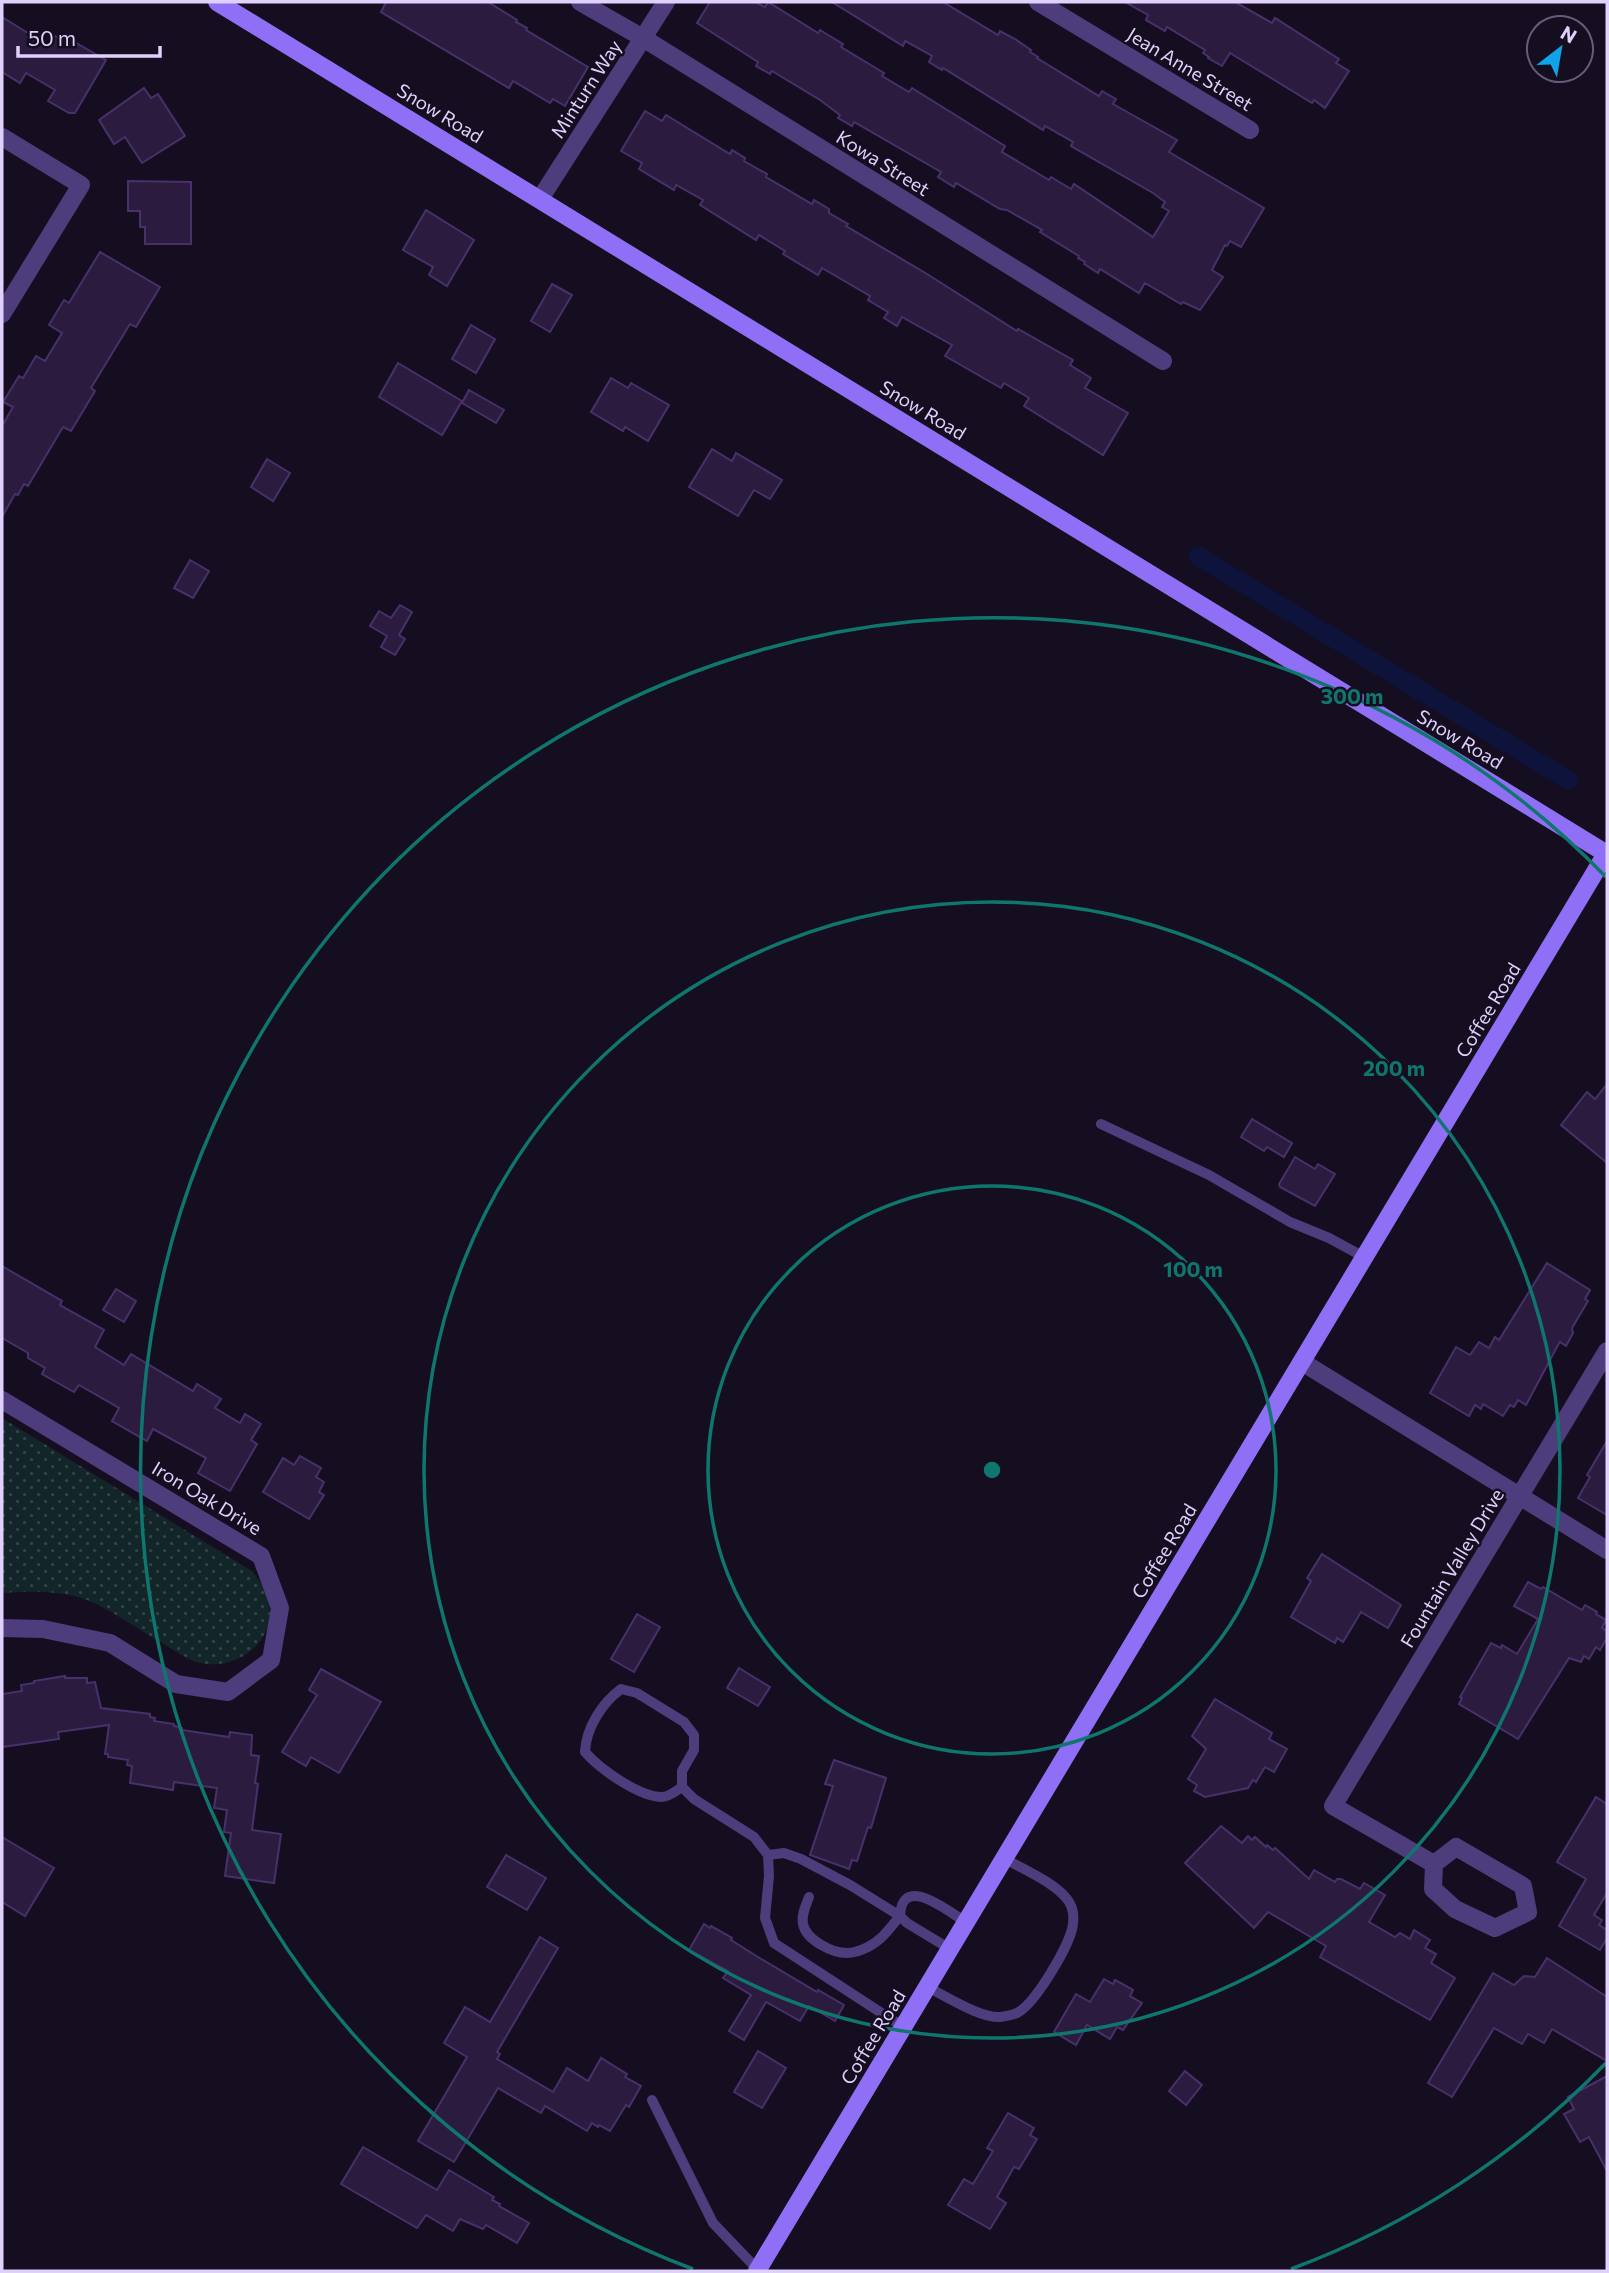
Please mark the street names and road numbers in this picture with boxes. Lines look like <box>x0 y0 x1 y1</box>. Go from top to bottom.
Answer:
street label: Jean Anne Street <box>1123 22 1257 115</box>
street label: Minturn Way <box>545 35 626 142</box>
street label: Snow Road <box>393 78 487 147</box>
street label: Kowa Street <box>832 125 934 200</box>
street label: Snow Road <box>876 375 970 444</box>
street label: Snow Road <box>1413 704 1507 773</box>
street label: Coffee Road <box>1450 958 1525 1061</box>
street label: Iron Oak Drive <box>148 1456 266 1539</box>
street label: Fountain Valley Drive <box>1395 1484 1508 1651</box>
street label: Coffee Road <box>1126 1499 1201 1602</box>
street label: Coffee Road <box>835 1985 910 2088</box>

